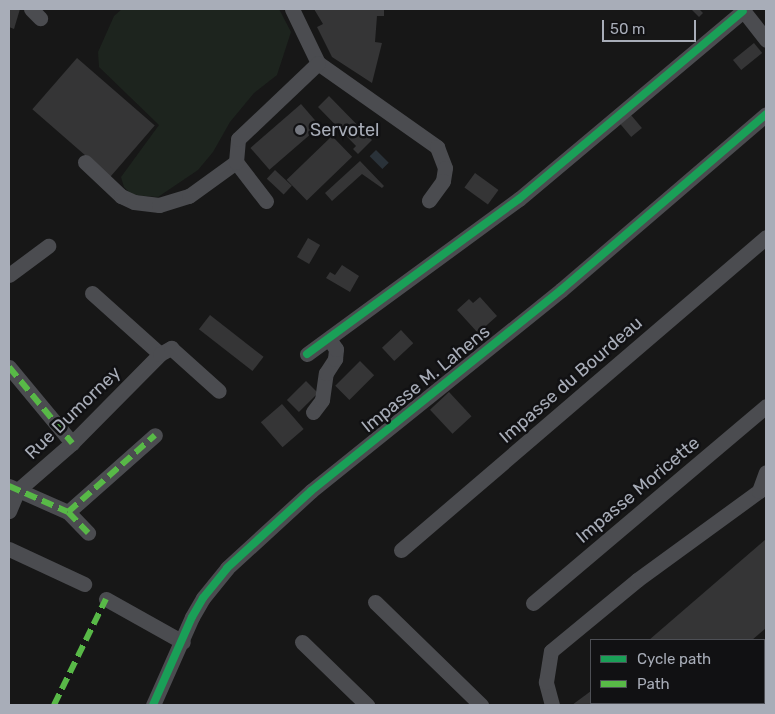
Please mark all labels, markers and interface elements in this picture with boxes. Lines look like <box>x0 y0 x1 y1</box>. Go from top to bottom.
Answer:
scale bar <box>605 10 699 42</box>
text: 50 m <box>610 20 645 38</box>
place label: Servotel <box>310 119 379 141</box>
marker: Servotel <box>294 124 306 136</box>
street label: Impasse du Bourdeau <box>495 312 647 448</box>
street label: Impasse M. Lahens <box>358 321 494 437</box>
street label: Rue Dumorney <box>21 362 125 464</box>
street label: Impasse Moricette <box>572 432 704 548</box>
legend <box>590 639 765 704</box>
text: Cycle path <box>637 650 711 668</box>
text: Path <box>637 675 670 693</box>

